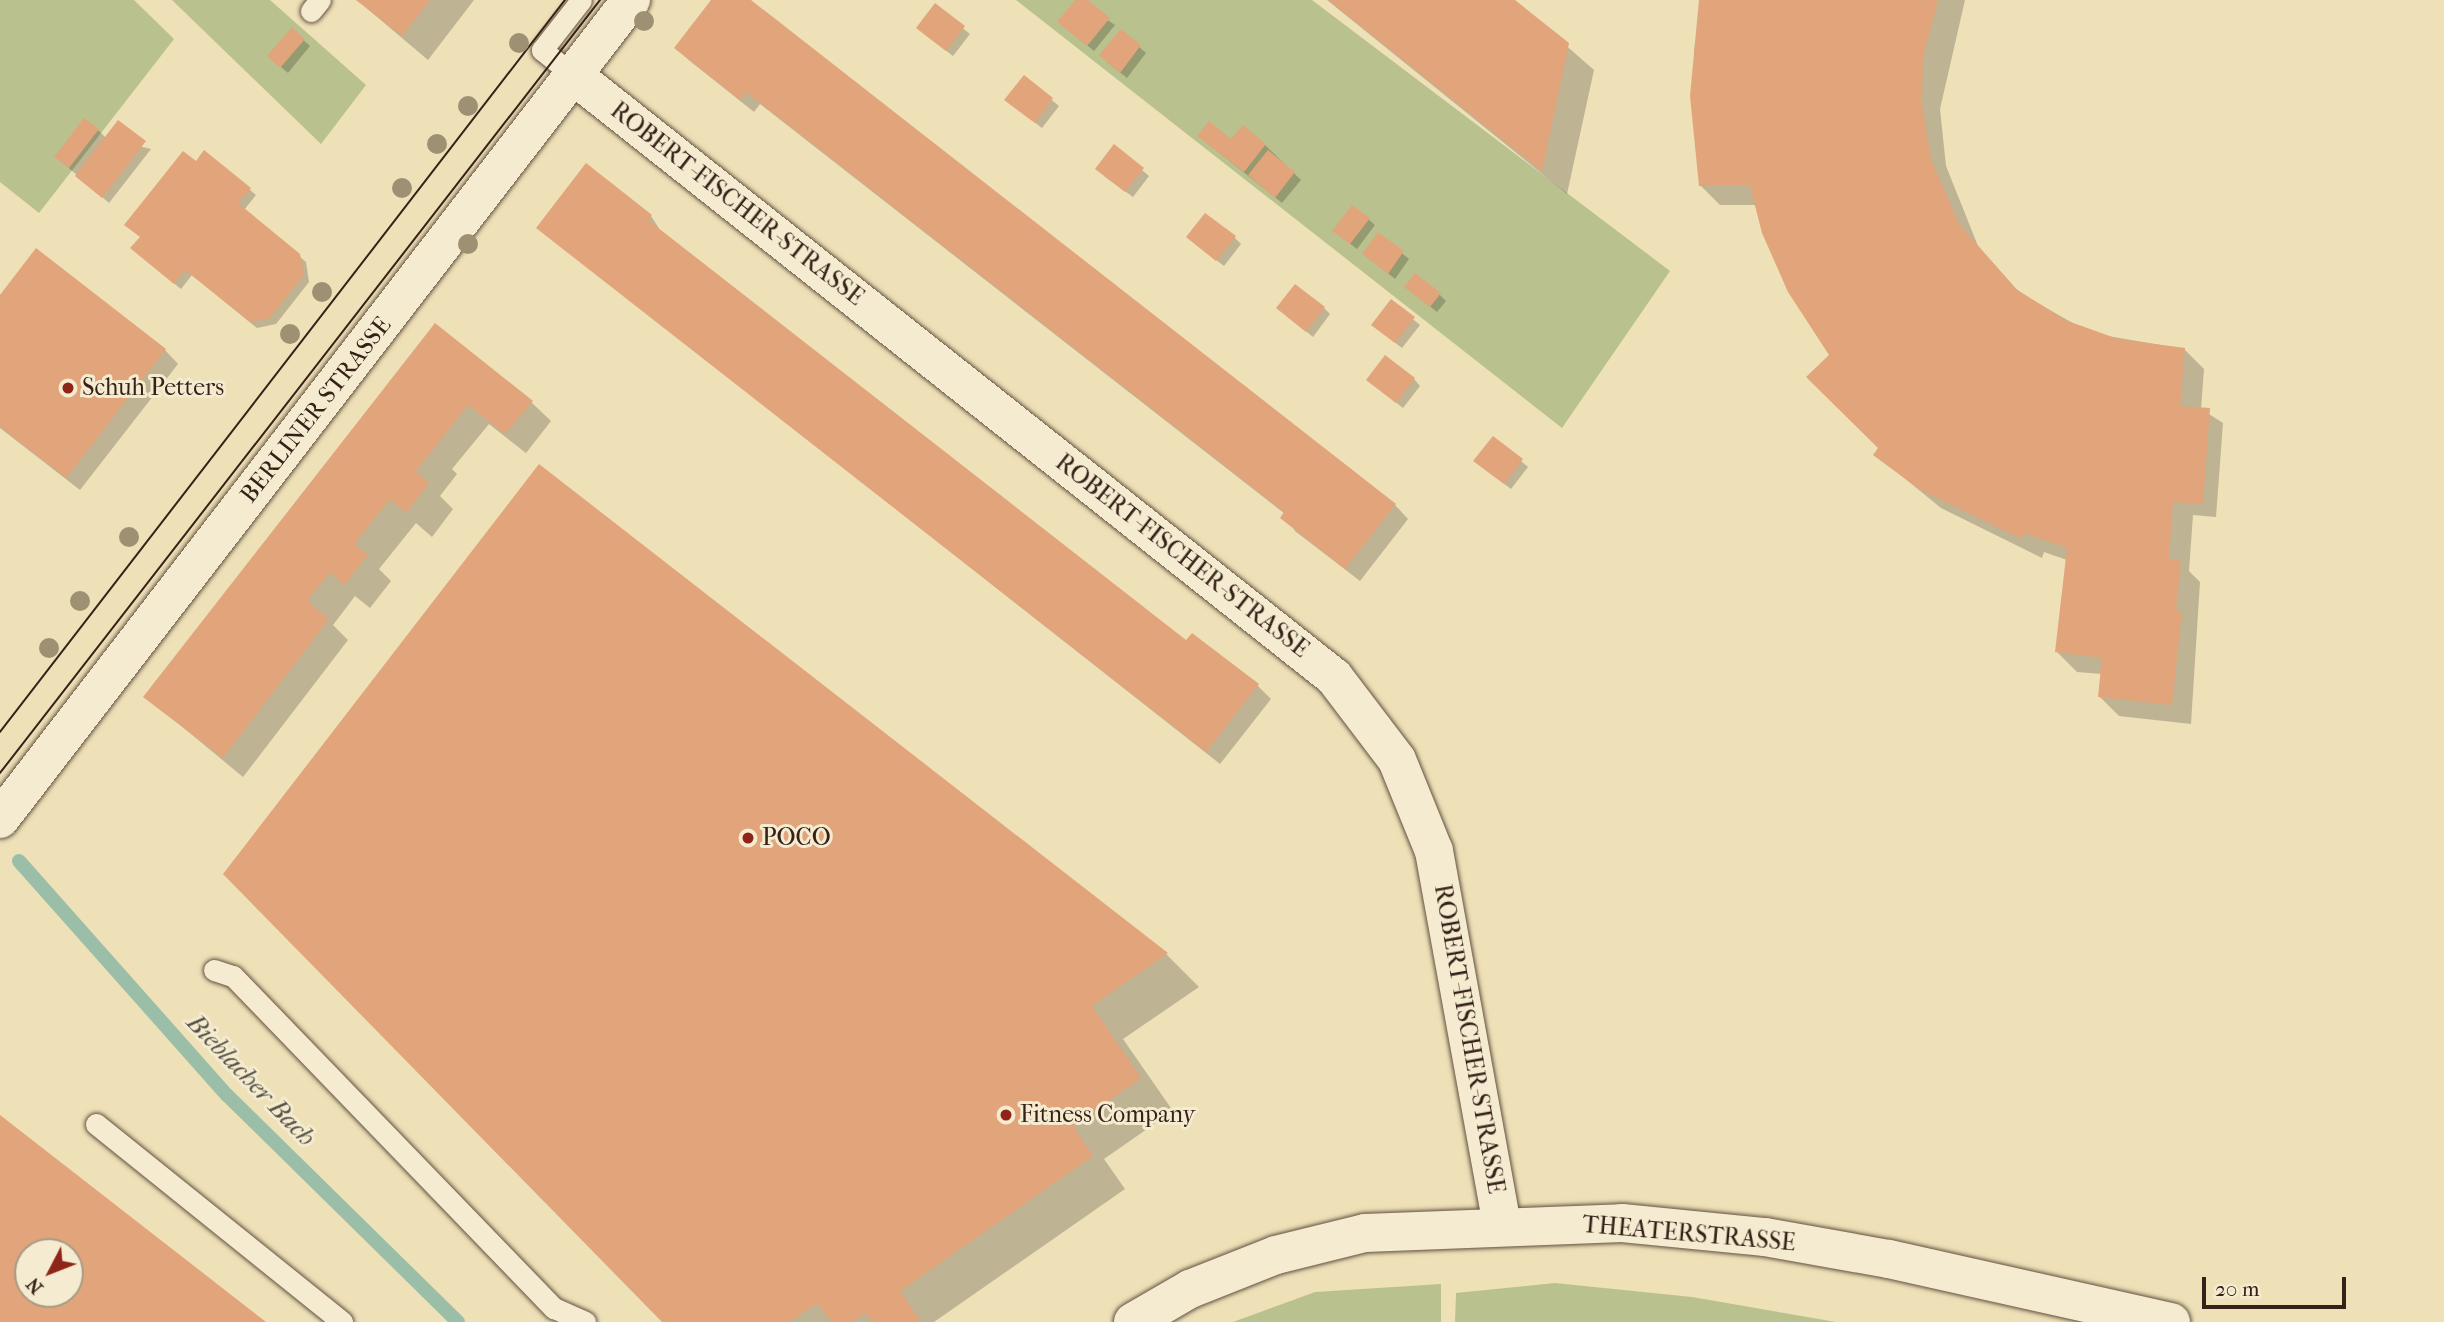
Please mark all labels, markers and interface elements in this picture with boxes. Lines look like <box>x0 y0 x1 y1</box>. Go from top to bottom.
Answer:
street label: ROBERT-FISCHER-STRASSE <box>605 96 869 312</box>
street label: BERLINER STRASSE <box>235 311 397 509</box>
place label: Schuh Petters <box>82 374 224 402</box>
marker: Schuh Petters <box>60 380 76 396</box>
street label: ROBERT-FISCHER-STRASSE <box>1050 448 1314 664</box>
place label: POCO <box>762 824 831 852</box>
marker: POCO <box>740 830 756 846</box>
street label: ROBERT-FISCHER-STRASSE <box>1428 882 1510 1196</box>
water label: Bieblacher Bach <box>180 1007 322 1153</box>
place label: Fitness Company <box>1020 1101 1195 1129</box>
marker: Fitness Company <box>998 1107 1014 1123</box>
street label: THEATERSTRASSE <box>1581 1210 1797 1258</box>
north arrow <box>14 1238 84 1308</box>
scale bar <box>2206 1262 2350 1306</box>
text: N <box>22 1273 48 1298</box>
text: 20 m <box>2215 1277 2259 1301</box>

